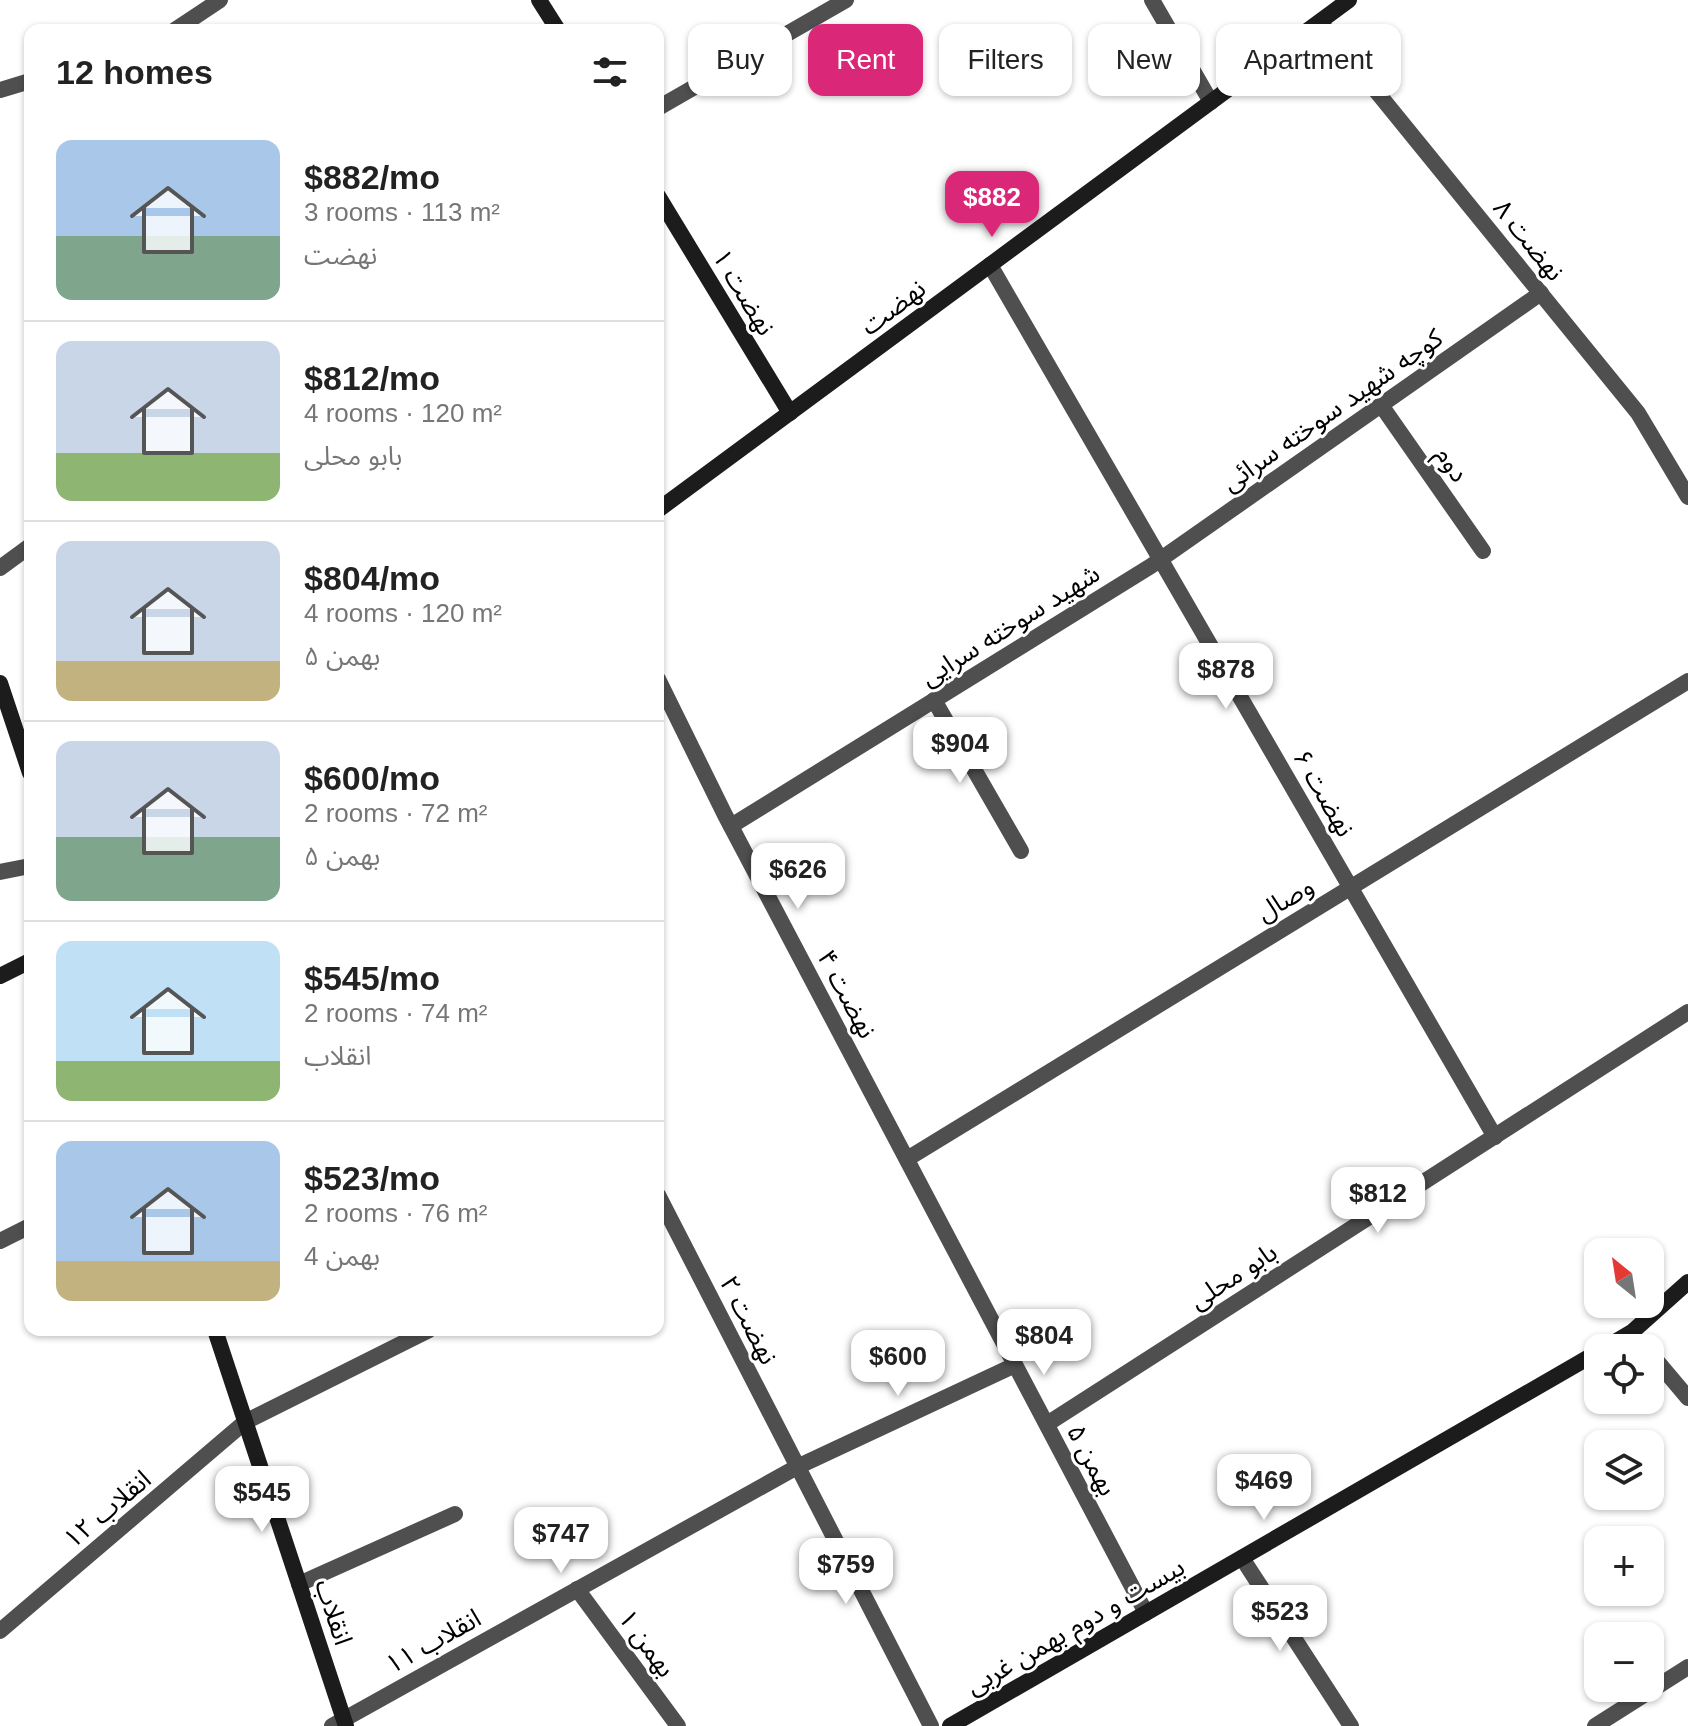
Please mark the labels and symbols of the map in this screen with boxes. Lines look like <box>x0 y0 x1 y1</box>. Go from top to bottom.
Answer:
pin: $882 <box>945 171 1039 239</box>
street label: ۸ نهضت <box>1487 193 1571 287</box>
street label: ۱ نهضت <box>707 243 781 341</box>
street label: نهضت <box>855 273 931 341</box>
street label: کوچه شهید سوخته سرائی <box>1216 322 1449 499</box>
street label: دوم <box>1425 440 1475 490</box>
street label: شهید سوخته سرایی <box>915 558 1105 692</box>
pin: $878 <box>1179 643 1273 711</box>
pin: $904 <box>913 717 1007 785</box>
street label: ۶ نهضت <box>1287 744 1361 842</box>
pin: $626 <box>751 843 845 911</box>
street label: وصال <box>1251 870 1319 928</box>
street label: ۴ نهضت <box>811 945 883 1043</box>
pin: $812 <box>1331 1167 1425 1235</box>
street label: بابو محلی <box>1184 1237 1282 1315</box>
north arrow <box>1584 1238 1664 1318</box>
street label: ۲ نهضت <box>714 1271 784 1369</box>
pin: $804 <box>997 1309 1091 1377</box>
pin: $600 <box>851 1330 945 1398</box>
street label: ۵ بهمن <box>1061 1419 1123 1501</box>
pin: $469 <box>1217 1454 1311 1522</box>
street label: ۱۲ انقلاب <box>57 1464 157 1554</box>
pin: $545 <box>215 1466 309 1534</box>
pin: $747 <box>514 1507 608 1575</box>
pin: $759 <box>799 1538 893 1606</box>
street label: بیست و دوم بهمن غربی <box>960 1551 1192 1705</box>
street label: انقلاب <box>309 1575 359 1649</box>
pin: $523 <box>1233 1585 1327 1653</box>
street label: ۱۱ انقلاب <box>380 1603 486 1679</box>
street label: ۱ بهمن <box>612 1603 682 1683</box>

